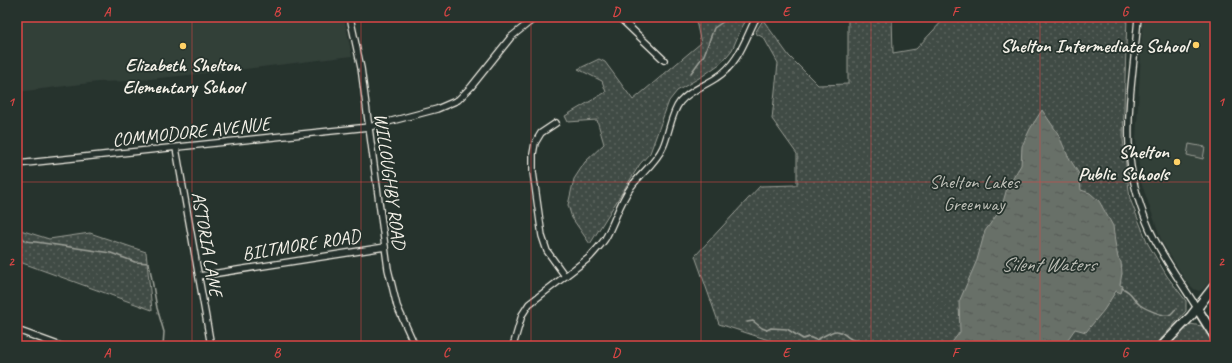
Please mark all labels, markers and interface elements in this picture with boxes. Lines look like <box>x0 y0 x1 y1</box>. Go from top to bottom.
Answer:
text: A <box>104 4 112 20</box>
text: B <box>274 4 282 20</box>
text: C <box>443 4 451 20</box>
text: D <box>612 4 621 20</box>
text: E <box>783 4 792 20</box>
text: F <box>952 4 961 20</box>
text: G <box>1122 4 1130 20</box>
place label: Shelton Intermediate School <box>1000 34 1192 58</box>
marker: Shelton Intermediate School <box>1191 40 1201 50</box>
marker: Elizabeth Shelton Elementary School <box>178 41 188 51</box>
place label: Elizabeth Shelton Elementary School <box>123 53 247 99</box>
text: 1 <box>8 94 16 110</box>
text: 1 <box>1218 94 1226 110</box>
street label: COMMODORE AVENUE <box>111 112 274 152</box>
street label: WILLOUGHBY ROAD <box>369 112 412 252</box>
place label: Shelton Public Schools <box>1078 140 1171 186</box>
marker: Shelton Public Schools <box>1172 157 1182 167</box>
park label: Shelton Lakes Greenway <box>929 170 1020 216</box>
street label: ASTORIA LANE <box>186 190 228 301</box>
street label: BILTMORE ROAD <box>241 224 364 266</box>
water label: Silent Waters <box>1001 252 1098 277</box>
text: 2 <box>8 254 15 270</box>
text: 2 <box>1218 254 1225 270</box>
text: A <box>104 345 112 361</box>
text: B <box>274 345 282 361</box>
text: C <box>443 345 451 361</box>
text: D <box>612 345 621 361</box>
text: E <box>783 345 792 361</box>
text: F <box>952 345 961 361</box>
text: G <box>1122 345 1130 361</box>

